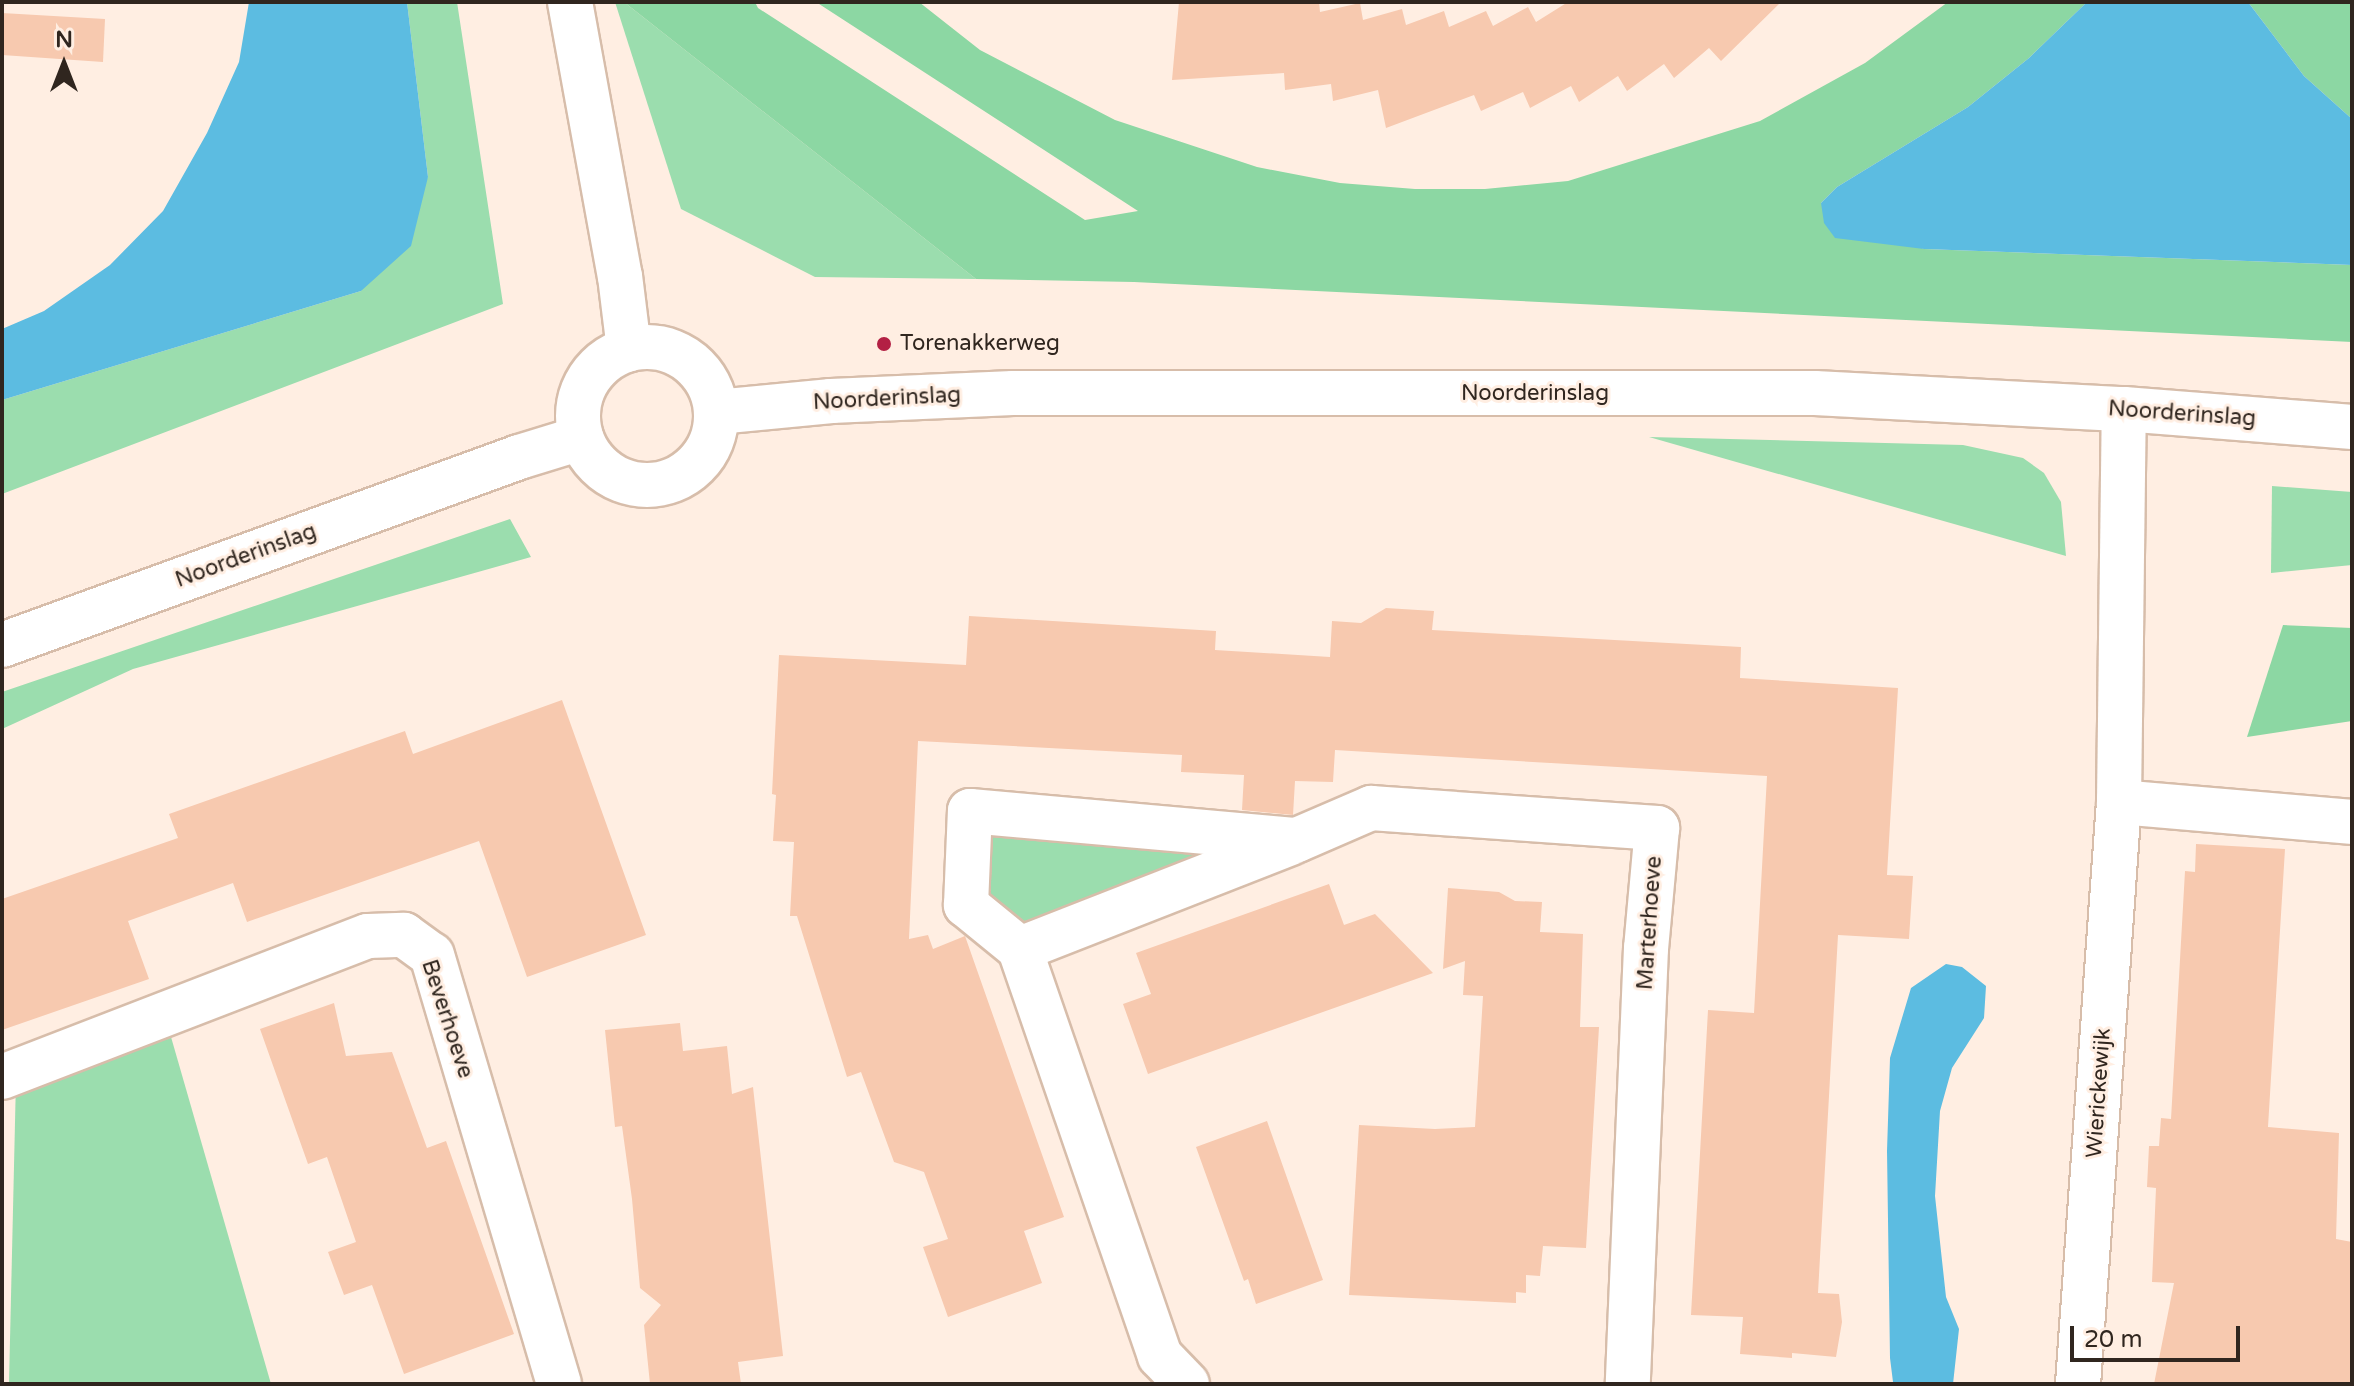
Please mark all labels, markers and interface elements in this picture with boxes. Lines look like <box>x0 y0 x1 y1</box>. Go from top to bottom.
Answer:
north arrow <box>24 24 104 104</box>
text: N <box>55 27 73 53</box>
place label: Torenakkerweg <box>900 331 1060 357</box>
marker: Torenakkerweg <box>875 335 893 353</box>
street label: Noorderinslag <box>1461 381 1609 407</box>
street label: Noorderinslag <box>812 382 962 416</box>
street label: Noorderinslag <box>2107 396 2257 432</box>
street label: Noorderinslag <box>172 518 320 594</box>
street label: Marterhoeve <box>1632 855 1668 991</box>
street label: Beverhoeve <box>415 956 479 1082</box>
street label: Wierickewijk <box>2081 1027 2117 1159</box>
scale bar <box>2074 1310 2244 1360</box>
text: 20 m <box>2084 1325 2142 1354</box>

